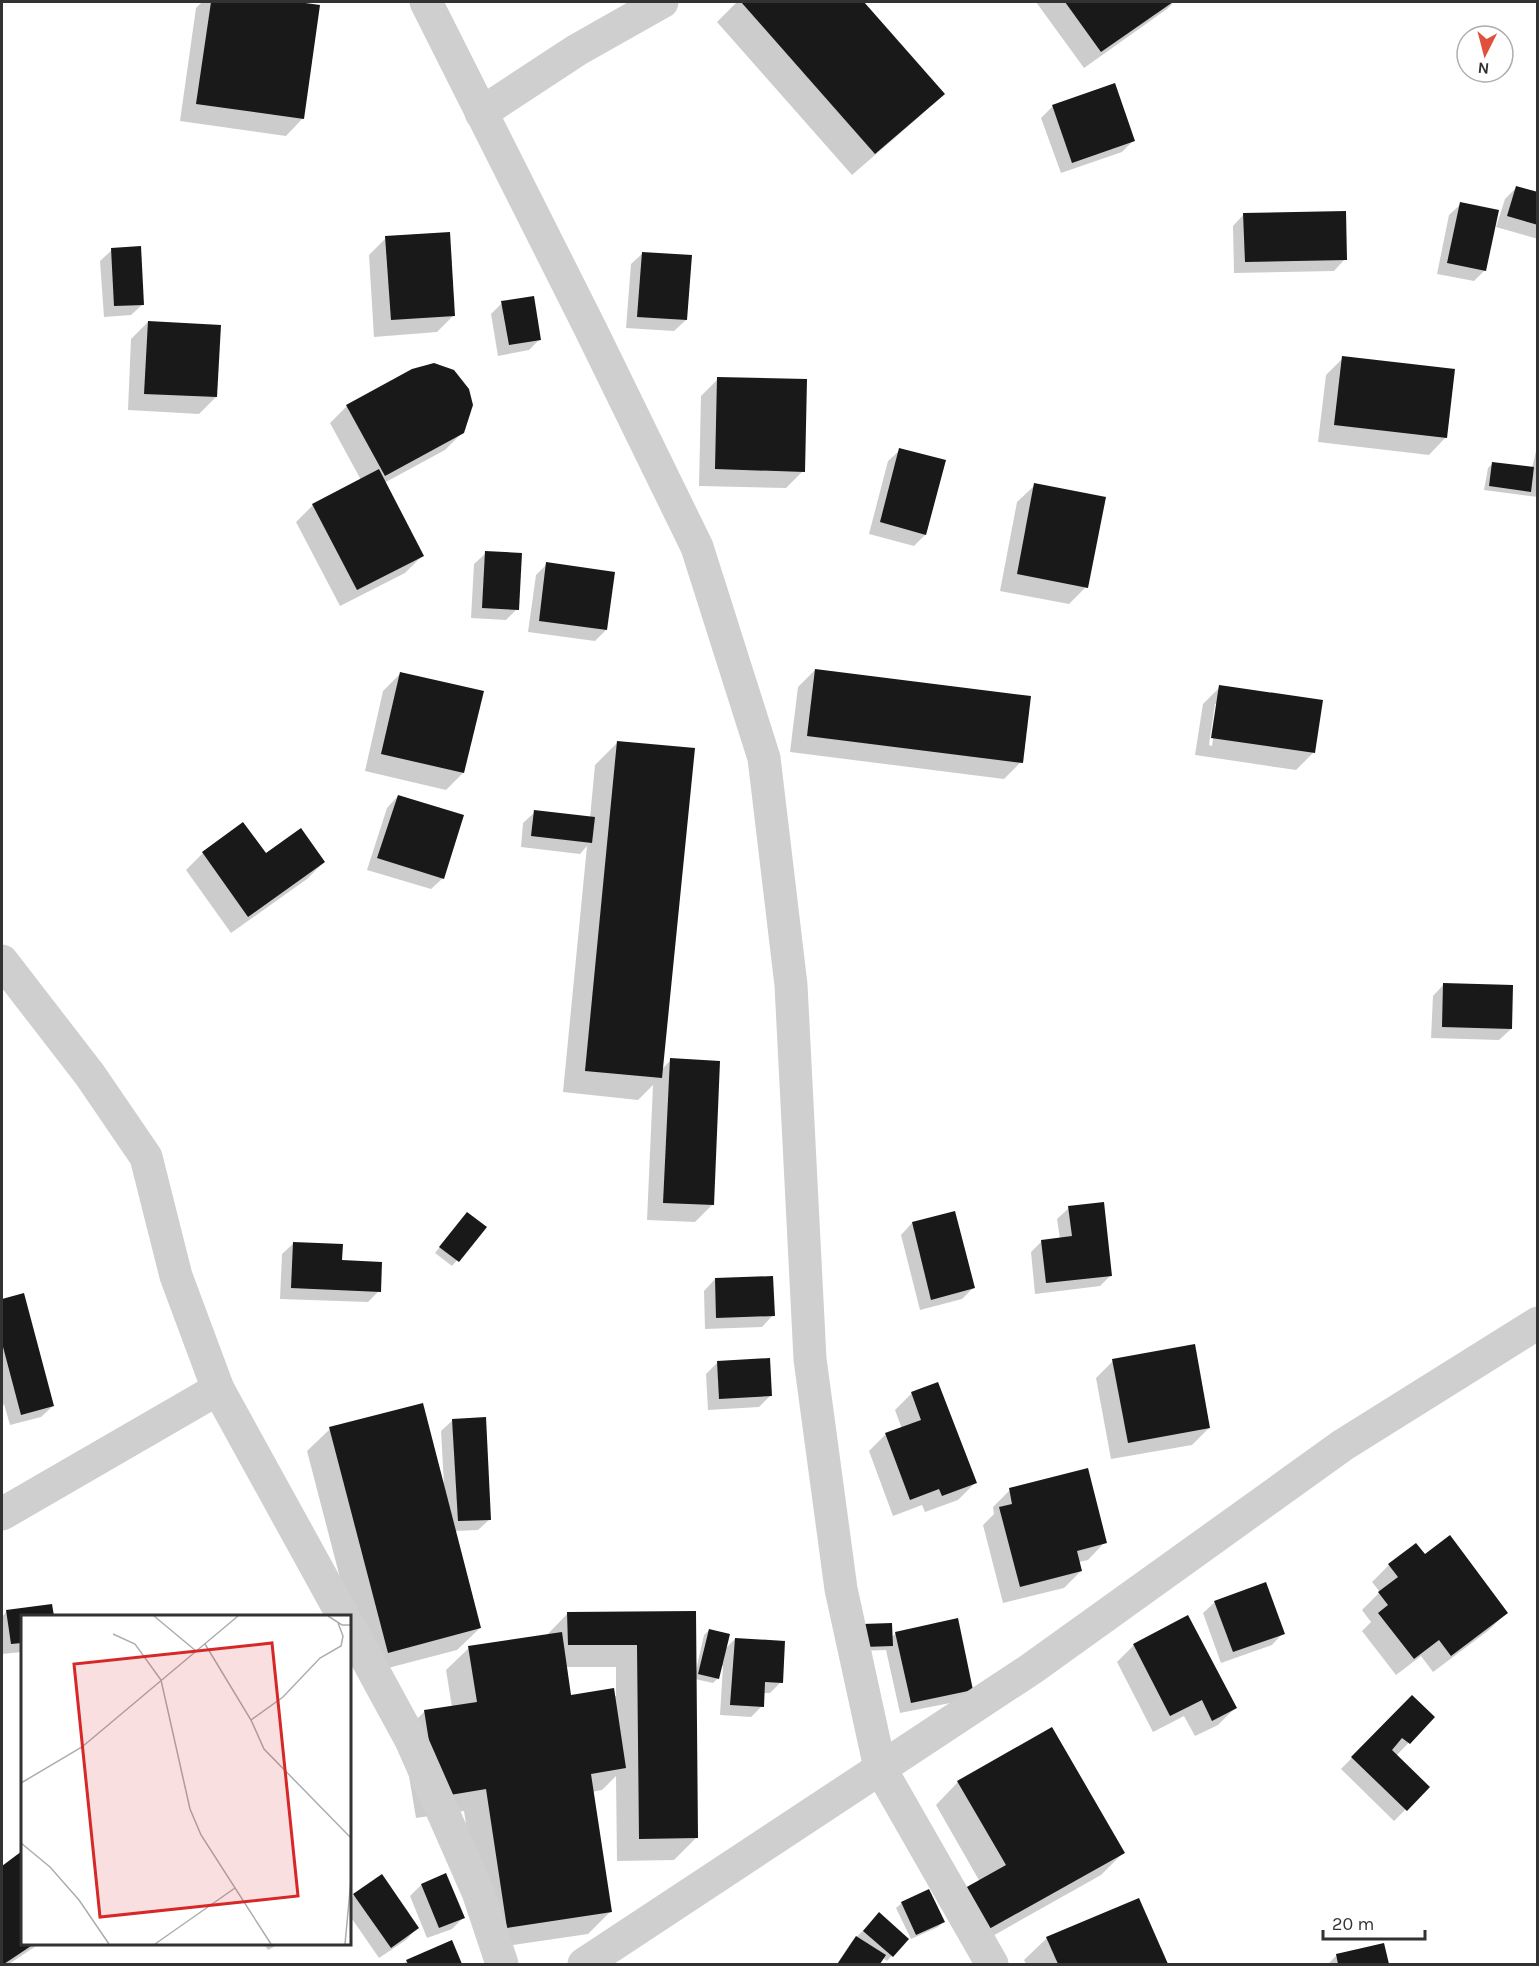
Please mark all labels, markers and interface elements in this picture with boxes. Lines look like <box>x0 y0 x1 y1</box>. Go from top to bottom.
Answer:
north arrow <box>1455 24 1515 84</box>
text: N <box>1477 58 1490 78</box>
inset map <box>21 1615 351 1945</box>
scale bar <box>1323 1903 1425 1941</box>
text: 20 m <box>1332 1913 1374 1935</box>

